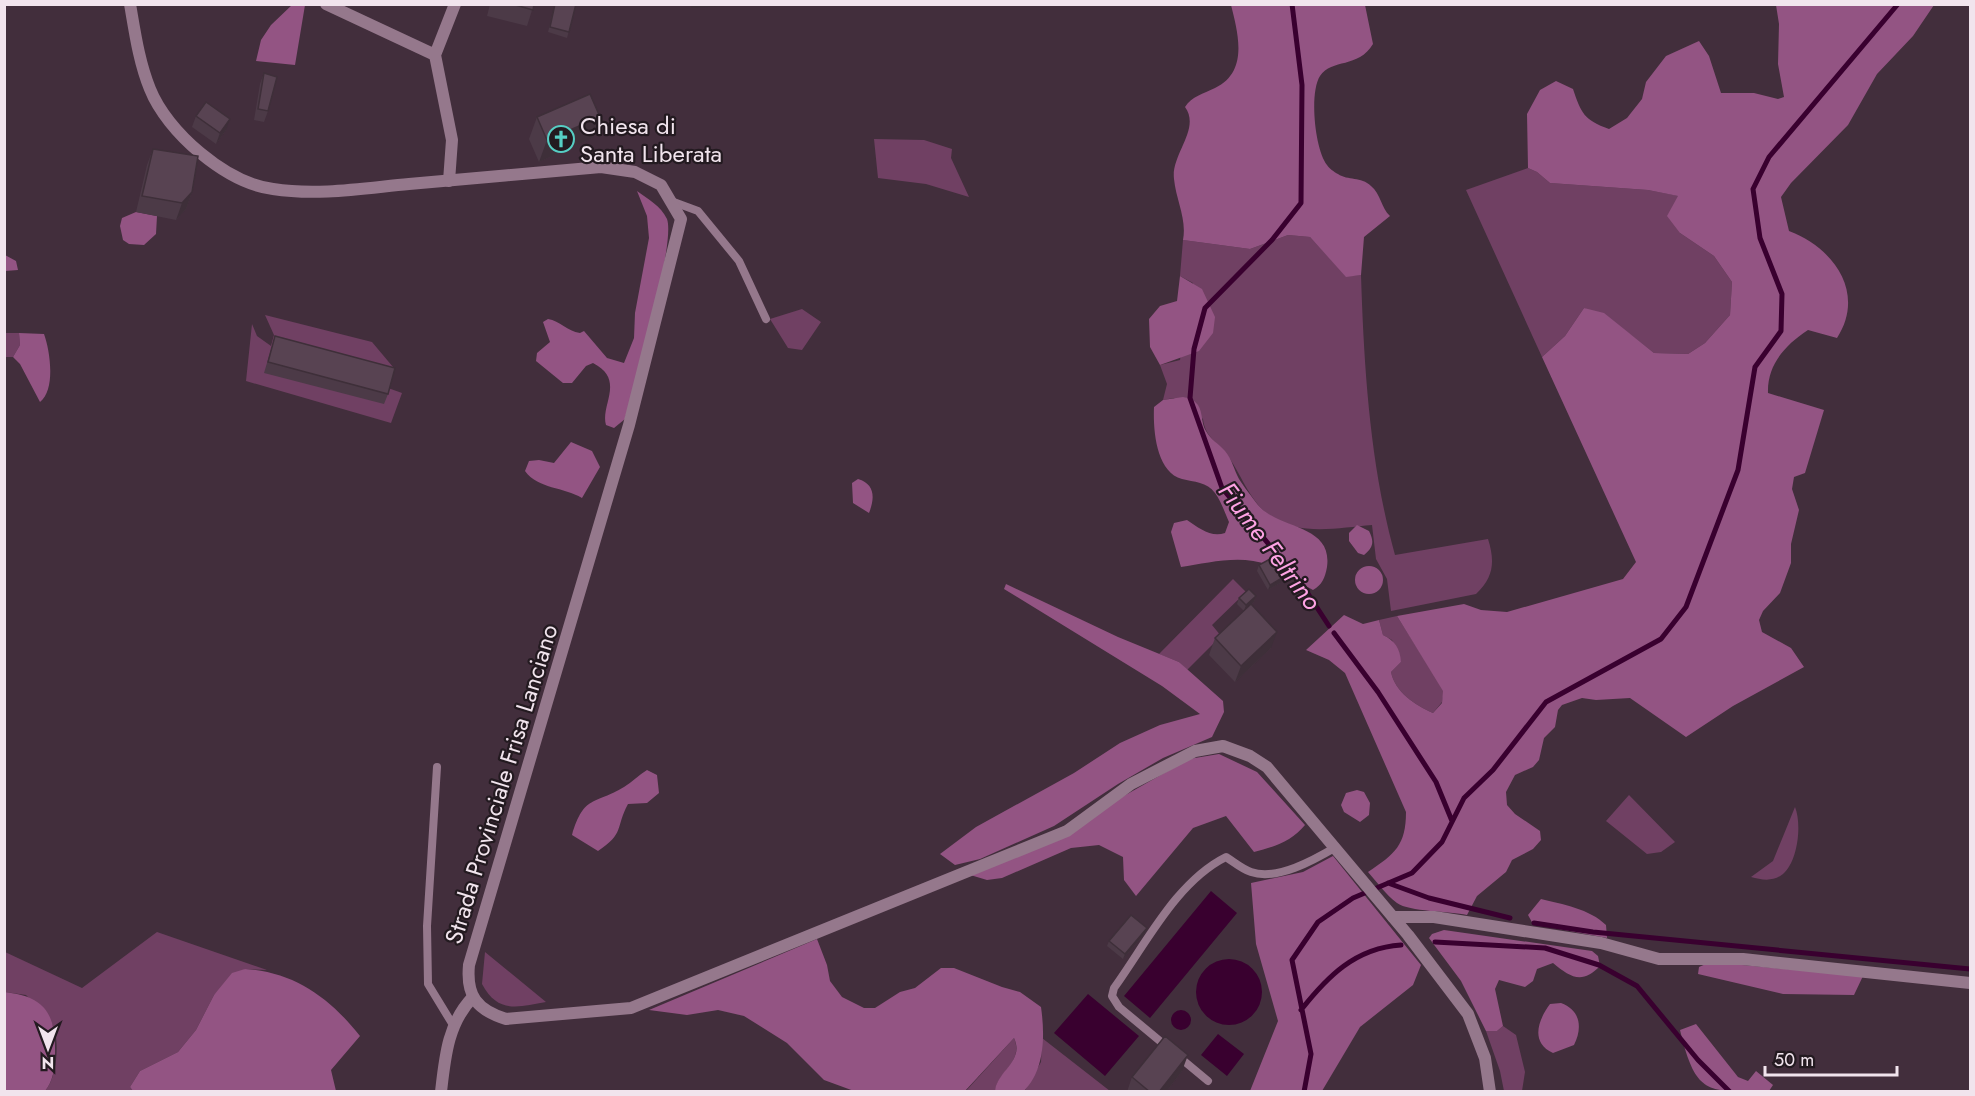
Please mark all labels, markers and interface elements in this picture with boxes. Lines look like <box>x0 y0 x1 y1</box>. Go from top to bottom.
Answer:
place label: Chiesa di Santa Liberata <box>580 108 722 171</box>
church icon: Chiesa di Santa Liberata <box>546 124 576 154</box>
water label: Fiume Feltrino <box>1209 474 1331 618</box>
street label: Strada Provinciale Frisa Lanciano <box>436 620 566 948</box>
north arrow <box>18 1018 78 1078</box>
scale bar <box>1765 1039 1897 1077</box>
text: 50 m <box>1774 1047 1814 1073</box>
text: N <box>42 1051 54 1074</box>

